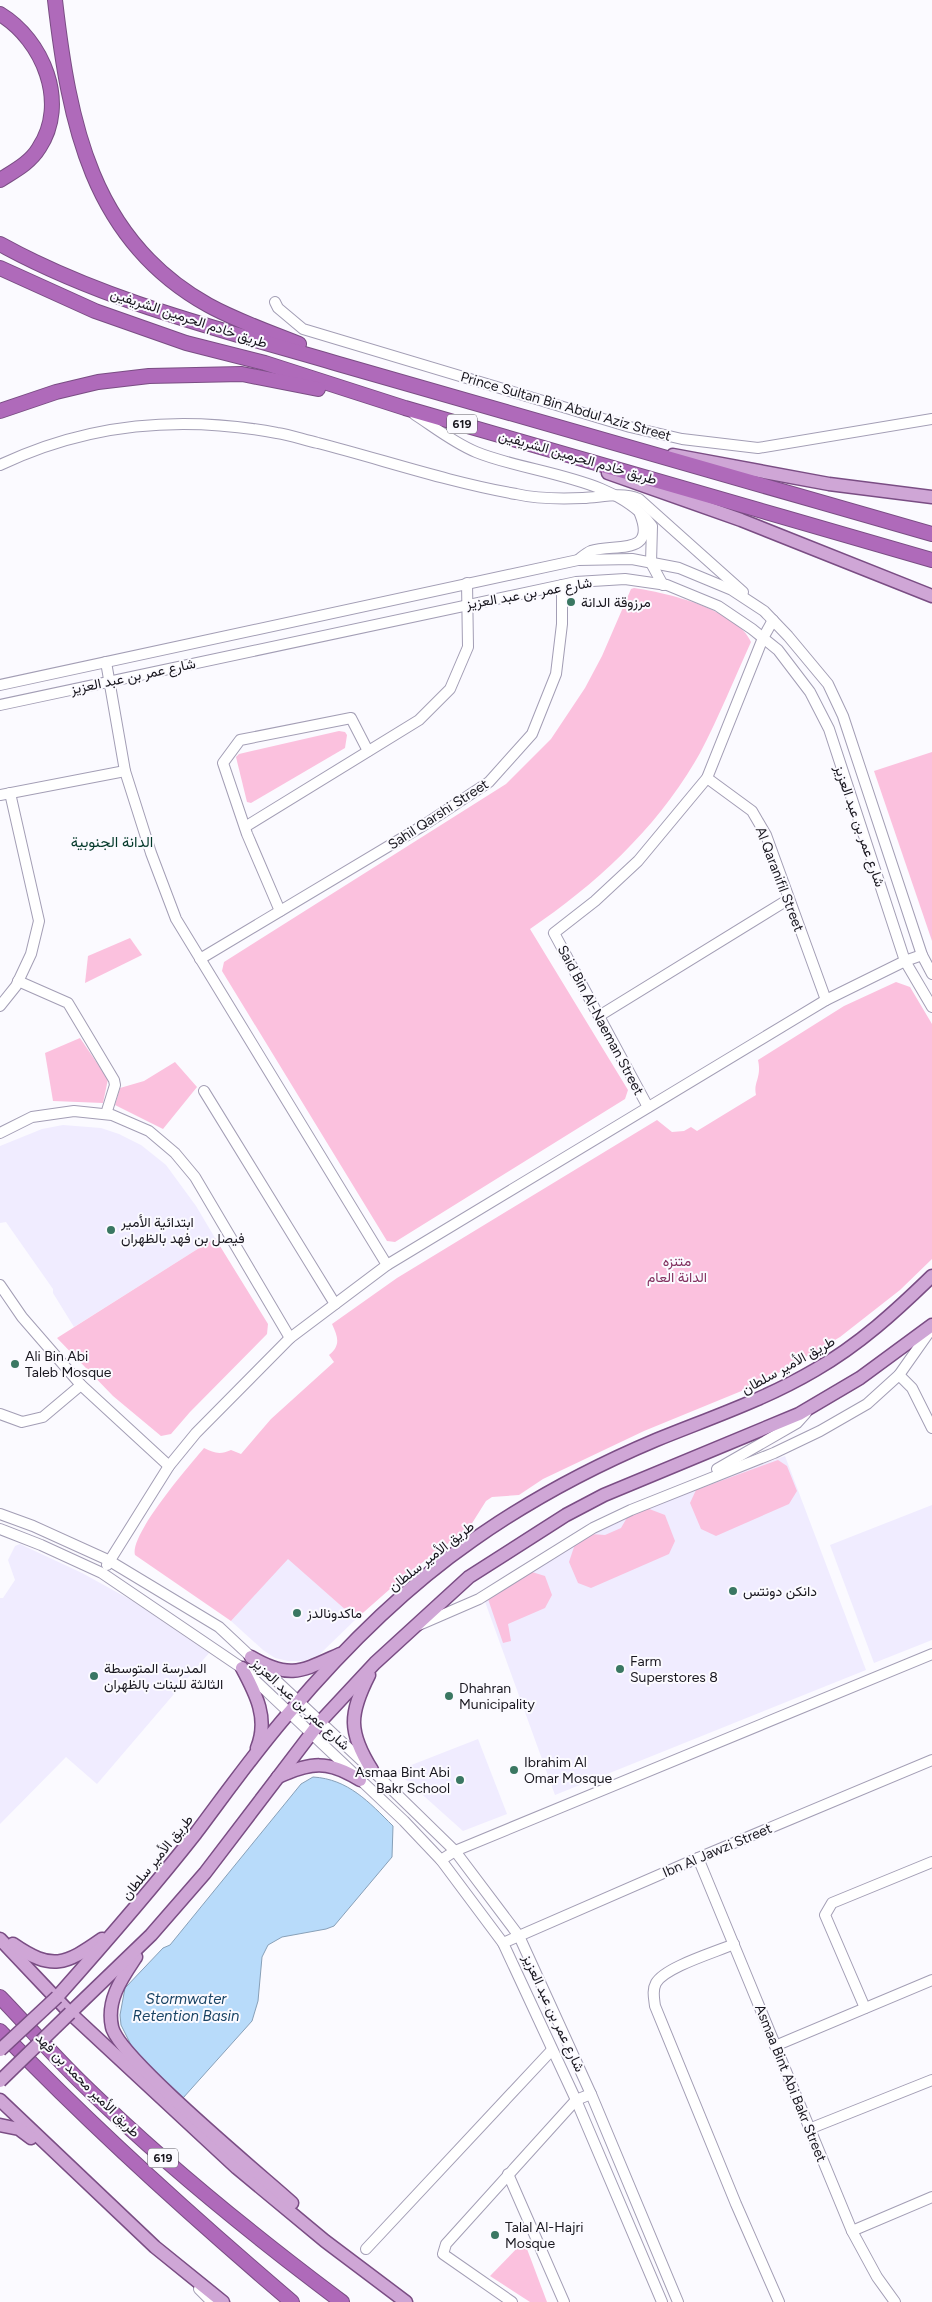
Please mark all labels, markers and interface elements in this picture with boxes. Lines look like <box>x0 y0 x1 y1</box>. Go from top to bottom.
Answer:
street label: طريق خادم الحرمين الشريفين <box>108 285 269 352</box>
street label: Prince Sultan Bin Abdul Aziz Street <box>459 368 673 445</box>
road number: 619 <box>447 414 477 434</box>
street label: طريق خادم الحرمين الشريفين <box>497 427 659 488</box>
street label: شارع عمر بن عبد العزيز <box>464 574 594 615</box>
place label: مرزوقة الدانة <box>581 594 651 611</box>
marker: مرزوقة الدانة <box>565 596 577 608</box>
street label: شارع عمر بن عبد العزيز <box>68 655 198 700</box>
street label: شارع عمر بن عبد العزيز <box>829 762 888 890</box>
street label: Sahil Qarshi Street <box>385 776 492 853</box>
street label: Al Qaranifil Street <box>752 824 807 934</box>
district label: الدانة الجنوبية <box>71 833 153 851</box>
street label: Said Bin Al-Naeman Street <box>554 942 647 1098</box>
place label: ابتدائية الأمير فيصل بن فهد بالظهران <box>120 1214 245 1247</box>
marker: ابتدائية الأمير فيصل بن فهد بالظهران <box>105 1224 117 1236</box>
park label: متنزه الدانة العام <box>647 1253 707 1286</box>
street label: طريق الأمير سلطان <box>739 1333 838 1398</box>
place label: Ali Bin Abi Taleb Mosque <box>25 1348 112 1381</box>
marker: Ali Bin Abi Taleb Mosque <box>9 1358 21 1370</box>
street label: طريق الأمير سلطان <box>385 1518 478 1595</box>
place label: دانكن دونتس <box>743 1583 817 1600</box>
marker: دانكن دونتس <box>727 1585 739 1597</box>
place label: ماكدونالدز <box>306 1605 362 1622</box>
marker: ماكدونالدز <box>291 1607 303 1619</box>
place label: Farm Superstores 8 <box>630 1653 718 1686</box>
street label: شارع عمر بن عبد العزيز <box>246 1654 353 1756</box>
place label: المدرسة المتوسطة الثالثة للبنات بالظهران <box>104 1660 223 1693</box>
marker: Farm Superstores 8 <box>614 1663 626 1675</box>
marker: المدرسة المتوسطة الثالثة للبنات بالظهران <box>88 1670 100 1682</box>
place label: Dhahran Municipality <box>459 1680 536 1713</box>
marker: Dhahran Municipality <box>443 1690 455 1702</box>
place label: Ibrahim Al Omar Mosque <box>524 1754 612 1787</box>
place label: Asmaa Bint Abi Bakr School <box>355 1764 450 1797</box>
marker: Ibrahim Al Omar Mosque <box>508 1764 520 1776</box>
marker: Asmaa Bint Abi Bakr School <box>454 1774 466 1786</box>
street label: طريق الأمير سلطان <box>118 1811 197 1903</box>
street label: Ibn Al Jawzi Street <box>660 1820 775 1881</box>
street label: شارع عمر بن عبد العزيز <box>517 1951 588 2075</box>
water label: Stormwater Retention Basin <box>133 1990 239 2025</box>
street label: Asmaa Bint Abi Bakr Street <box>751 2002 830 2164</box>
street label: طريق الأمير محمد بن فهد <box>32 2030 143 2141</box>
road number: 619 <box>148 2148 178 2168</box>
place label: Talal Al-Hajri Mosque <box>505 2219 584 2252</box>
marker: Talal Al-Hajri Mosque <box>489 2229 501 2241</box>

